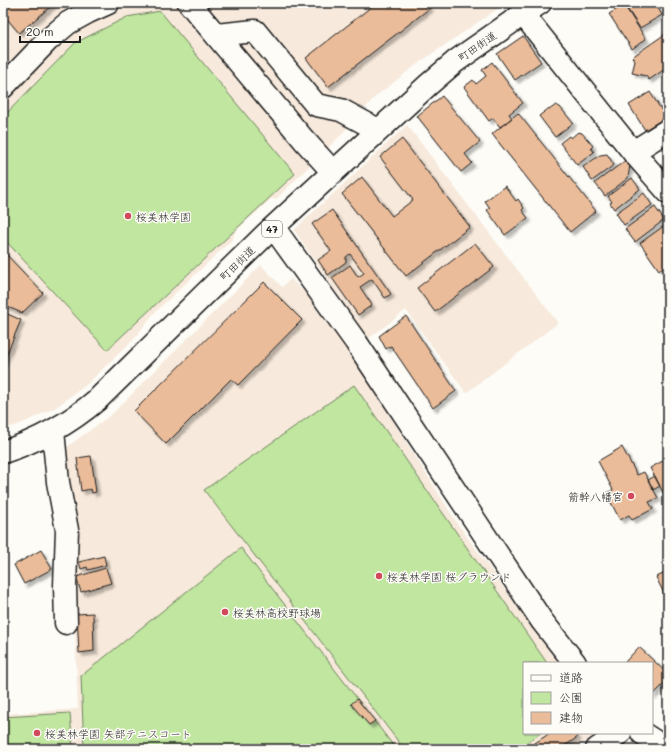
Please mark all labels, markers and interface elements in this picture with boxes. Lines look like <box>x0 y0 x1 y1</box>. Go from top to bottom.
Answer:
scale bar <box>20 18 80 44</box>
text: 20 m <box>26 23 54 39</box>
street label: 町田街道 <box>455 27 499 65</box>
place label: 桜美林学園 <box>136 209 191 224</box>
marker: 桜美林学園 <box>123 211 133 221</box>
road number: 47 <box>262 221 282 237</box>
street label: 町田街道 <box>216 242 258 284</box>
place label: 箭幹八幡宮 <box>568 489 623 504</box>
marker: 箭幹八幡宮 <box>626 491 636 501</box>
place label: 桜美林学園 桜グラウンド <box>387 569 512 584</box>
marker: 桜美林学園 桜グラウンド <box>374 571 384 581</box>
place label: 桜美林高校野球場 <box>233 605 321 620</box>
marker: 桜美林高校野球場 <box>220 607 230 617</box>
legend <box>523 662 653 734</box>
text: 道路 <box>559 669 583 685</box>
text: 公園 <box>559 689 583 705</box>
text: 建物 <box>559 709 583 725</box>
place label: 桜美林学園 矢部テニスコート <box>45 726 192 741</box>
marker: 桜美林学園 矢部テニスコート <box>32 728 42 738</box>

